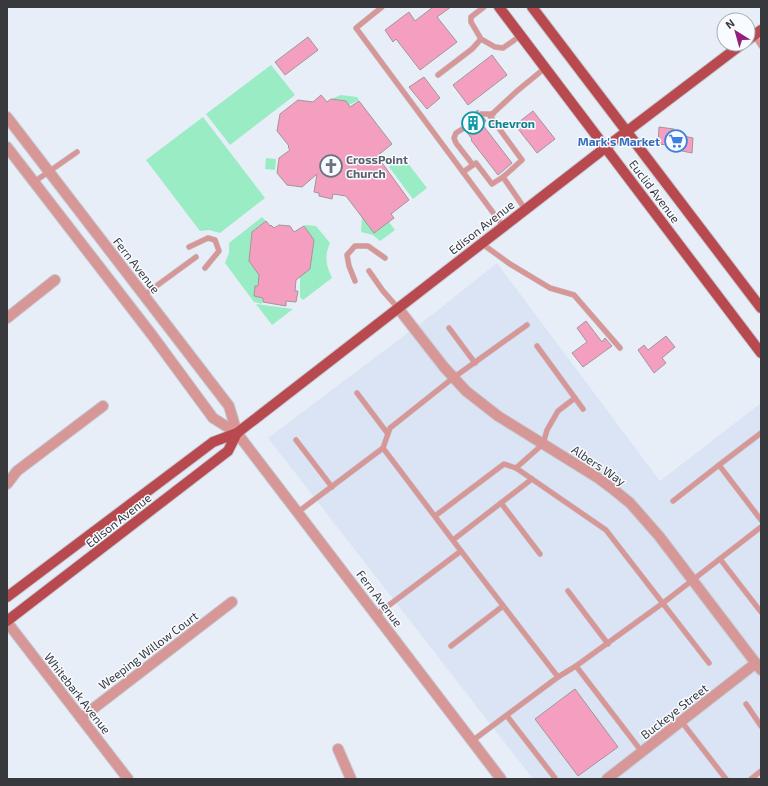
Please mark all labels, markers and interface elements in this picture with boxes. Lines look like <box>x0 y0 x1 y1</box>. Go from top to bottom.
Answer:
north arrow <box>716 12 756 52</box>
text: N <box>723 16 737 31</box>
building icon: Chevron <box>460 110 486 136</box>
place label: Chevron <box>488 116 535 130</box>
supermarket icon: Mark's Market <box>663 128 689 154</box>
place label: Mark's Market <box>578 134 660 148</box>
place label: CrossPoint Church <box>346 152 408 180</box>
church icon: CrossPoint Church <box>318 153 344 179</box>
street label: Euclid Avenue <box>627 157 683 225</box>
street label: Edison Avenue <box>446 197 516 257</box>
street label: Fern Avenue <box>111 234 163 296</box>
street label: Albers Way <box>569 442 629 488</box>
street label: Edison Avenue <box>83 490 153 550</box>
street label: Fern Avenue <box>354 567 406 629</box>
street label: Weeping Willow Court <box>96 608 201 692</box>
street label: Whitebark Avenue <box>42 650 114 736</box>
street label: Buckeye Street <box>638 680 711 742</box>

